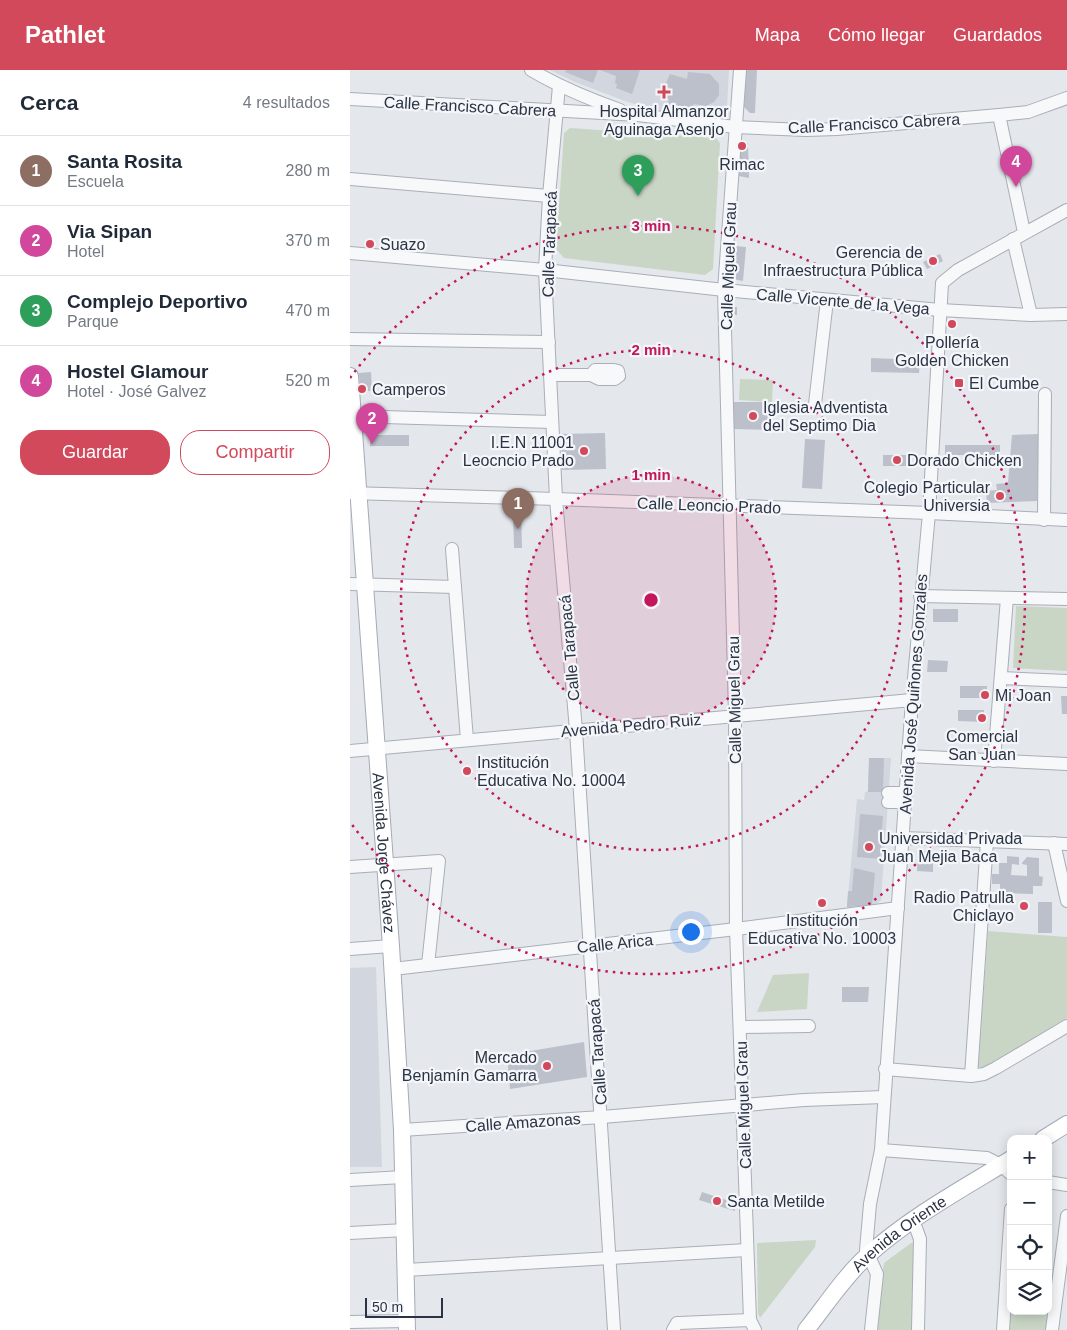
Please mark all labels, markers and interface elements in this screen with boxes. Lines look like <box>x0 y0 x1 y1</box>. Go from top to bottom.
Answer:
text: Pathlet <box>25 21 105 48</box>
text: Mapa <box>755 25 800 45</box>
text: Cómo llegar <box>828 25 925 45</box>
text: Guardados <box>953 25 1042 45</box>
marker: Hospital Almanzor Aguinaga Asenjo <box>657 85 671 99</box>
text: Cerca <box>20 91 78 114</box>
street label: Calle Francisco Cabrera <box>383 93 557 120</box>
text: 4 resultados <box>243 94 330 111</box>
place label: Hospital Almanzor Aguinaga Asenjo <box>600 103 729 138</box>
street label: Calle Francisco Cabrera <box>787 110 961 137</box>
marker: Rimac <box>736 140 748 152</box>
pin: 4 <box>1000 146 1032 187</box>
text: Santa Rosita <box>67 151 182 172</box>
pin: 3 <box>622 155 654 196</box>
place label: Rimac <box>719 156 765 173</box>
text: 1 <box>32 162 40 179</box>
text: 280 m <box>286 162 330 179</box>
text: Escuela <box>67 173 124 190</box>
street label: Calle Tarapacá <box>539 190 560 298</box>
street label: Calle Miguel Grau <box>718 202 739 330</box>
text: 3 min <box>631 217 671 234</box>
text: Via Sipan <box>67 221 152 242</box>
text: 2 <box>32 232 40 249</box>
text: 370 m <box>286 232 330 249</box>
place label: Suazo <box>380 236 425 253</box>
marker: Suazo <box>364 238 376 250</box>
text: Hotel <box>67 243 104 260</box>
place label: Gerencia de Infraestructura Pública <box>763 244 923 279</box>
marker: Gerencia de Infraestructura Pública <box>927 255 939 267</box>
street label: Calle Vicente de la Vega <box>756 285 930 318</box>
text: Complejo Deportivo <box>67 291 248 312</box>
text: 3 <box>32 302 40 319</box>
text: 470 m <box>286 302 330 319</box>
text: Parque <box>67 313 119 330</box>
marker: Pollería Golden Chicken <box>946 318 958 330</box>
place label: Pollería Golden Chicken <box>895 334 1009 369</box>
text: 2 min <box>631 341 671 358</box>
text: Hostel Glamour <box>67 361 208 382</box>
text: 4 <box>32 372 40 389</box>
text: 520 m <box>286 372 330 389</box>
place label: El Cumbe <box>969 375 1039 392</box>
marker: El Cumbe <box>953 377 965 389</box>
place label: Camperos <box>372 381 446 398</box>
text: Hotel · José Galvez <box>67 383 207 400</box>
marker: Camperos <box>356 383 368 395</box>
place label: Iglesia Adventista del Septimo Dia <box>763 399 888 434</box>
pin: 2 <box>356 403 388 444</box>
marker: Iglesia Adventista del Septimo Dia <box>747 410 759 422</box>
button: Guardar <box>20 430 170 475</box>
button: Compartir <box>180 430 330 475</box>
place label: I.E.N 11001 Leocncio Prado <box>463 434 574 469</box>
marker: I.E.N 11001 Leocncio Prado <box>578 445 590 457</box>
place label: Dorado Chicken <box>907 452 1022 469</box>
marker: Dorado Chicken <box>891 454 903 466</box>
text: 1 min <box>631 466 671 483</box>
place label: Colegio Particular Universia <box>864 479 991 514</box>
pin: 1 <box>502 488 534 529</box>
marker: Colegio Particular Universia <box>994 490 1006 502</box>
street label: Calle Leoncio Prado <box>637 494 781 517</box>
street label: Avenida José Quiñones Gonzales <box>897 573 930 815</box>
centre of rings <box>642 591 660 609</box>
street label: Calle Tarapacá <box>556 594 583 702</box>
street label: Calle Miguel Grau <box>725 636 744 764</box>
place label: Mi Joan <box>995 687 1051 704</box>
marker: Mi Joan <box>979 689 991 701</box>
street label: Avenida Pedro Ruiz <box>560 711 702 740</box>
marker: Comercial San Juan <box>976 712 988 724</box>
place label: Comercial San Juan <box>946 728 1018 763</box>
place label: Institución Educativa No. 10004 <box>477 754 626 789</box>
marker: Institución Educativa No. 10004 <box>461 765 473 777</box>
street label: Avenida Jorge Chávez <box>370 772 398 934</box>
place label: Universidad Privada Juan Mejia Baca <box>879 830 1022 865</box>
marker: Universidad Privada Juan Mejia Baca <box>863 841 875 853</box>
place label: Radio Patrulla Chiclayo <box>914 889 1014 924</box>
marker: Institución Educativa No. 10003 <box>816 897 828 909</box>
marker: Radio Patrulla Chiclayo <box>1018 900 1030 912</box>
place label: Institución Educativa No. 10003 <box>748 912 896 947</box>
your location <box>678 919 704 945</box>
street label: Calle Arica <box>576 931 654 956</box>
street label: Calle Tarapacá <box>585 998 610 1106</box>
street label: Calle Miguel Grau <box>733 1041 754 1169</box>
place label: Mercado Benjamín Gamarra <box>402 1049 537 1084</box>
marker: Mercado Benjamín Gamarra <box>541 1060 553 1072</box>
street label: Calle Amazonas <box>465 1110 581 1135</box>
map controls <box>1007 1135 1052 1315</box>
button: + <box>1007 1135 1052 1180</box>
button: − <box>1007 1180 1052 1225</box>
street label: Avenida Oriente <box>848 1192 949 1275</box>
place label: Santa Metilde <box>727 1193 825 1210</box>
marker: Santa Metilde <box>711 1195 723 1207</box>
button: locate <box>1007 1225 1052 1270</box>
button: layers <box>1007 1270 1052 1315</box>
scale bar <box>365 1295 442 1318</box>
text: 50 m <box>372 1299 403 1315</box>

